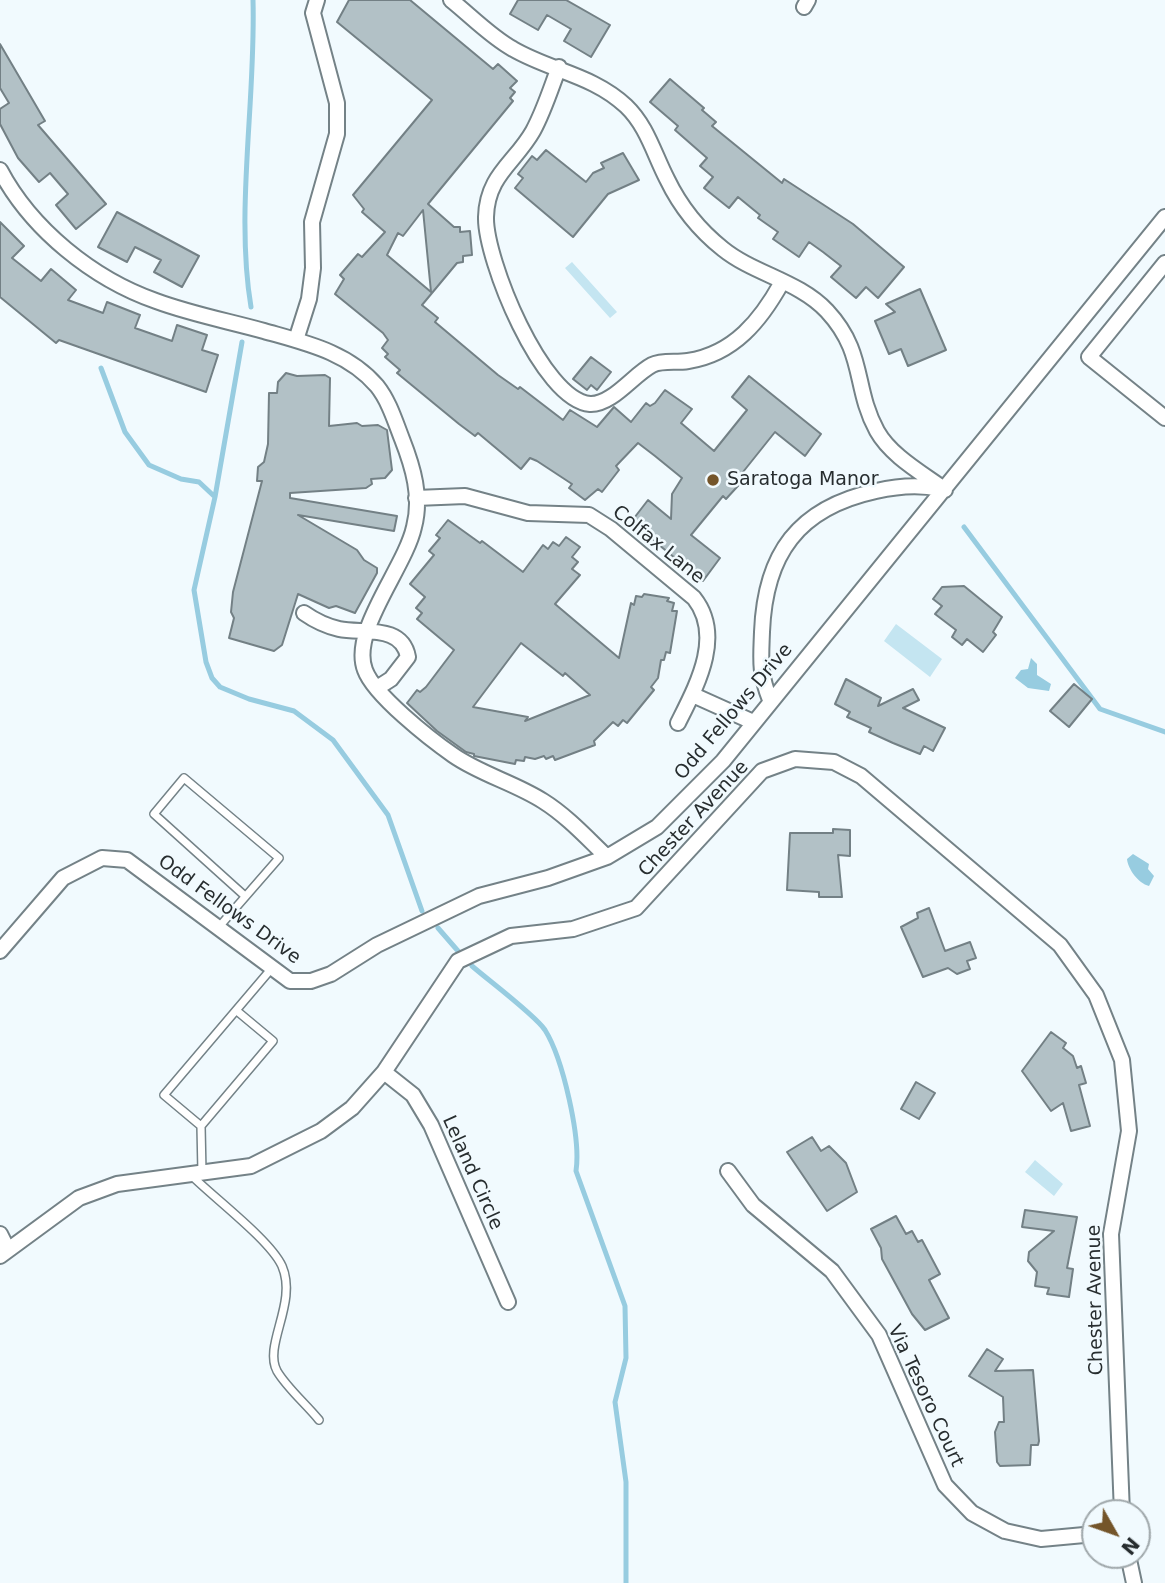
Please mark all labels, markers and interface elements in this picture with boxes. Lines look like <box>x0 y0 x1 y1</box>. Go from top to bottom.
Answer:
place label: Saratoga Manor <box>727 469 878 491</box>
marker: Saratoga Manor <box>705 472 721 488</box>
street label: Colfax Lane <box>607 501 709 589</box>
street label: Odd Fellows Drive <box>670 639 798 785</box>
street label: Chester Avenue <box>634 756 754 882</box>
street label: Odd Fellows Drive <box>153 851 305 969</box>
street label: Leland Circle <box>437 1112 507 1234</box>
street label: Chester Avenue <box>1083 1225 1109 1375</box>
street label: Via Tesoro Court <box>882 1321 968 1471</box>
north arrow <box>1081 1499 1151 1569</box>
text: N <box>1117 1533 1144 1559</box>

